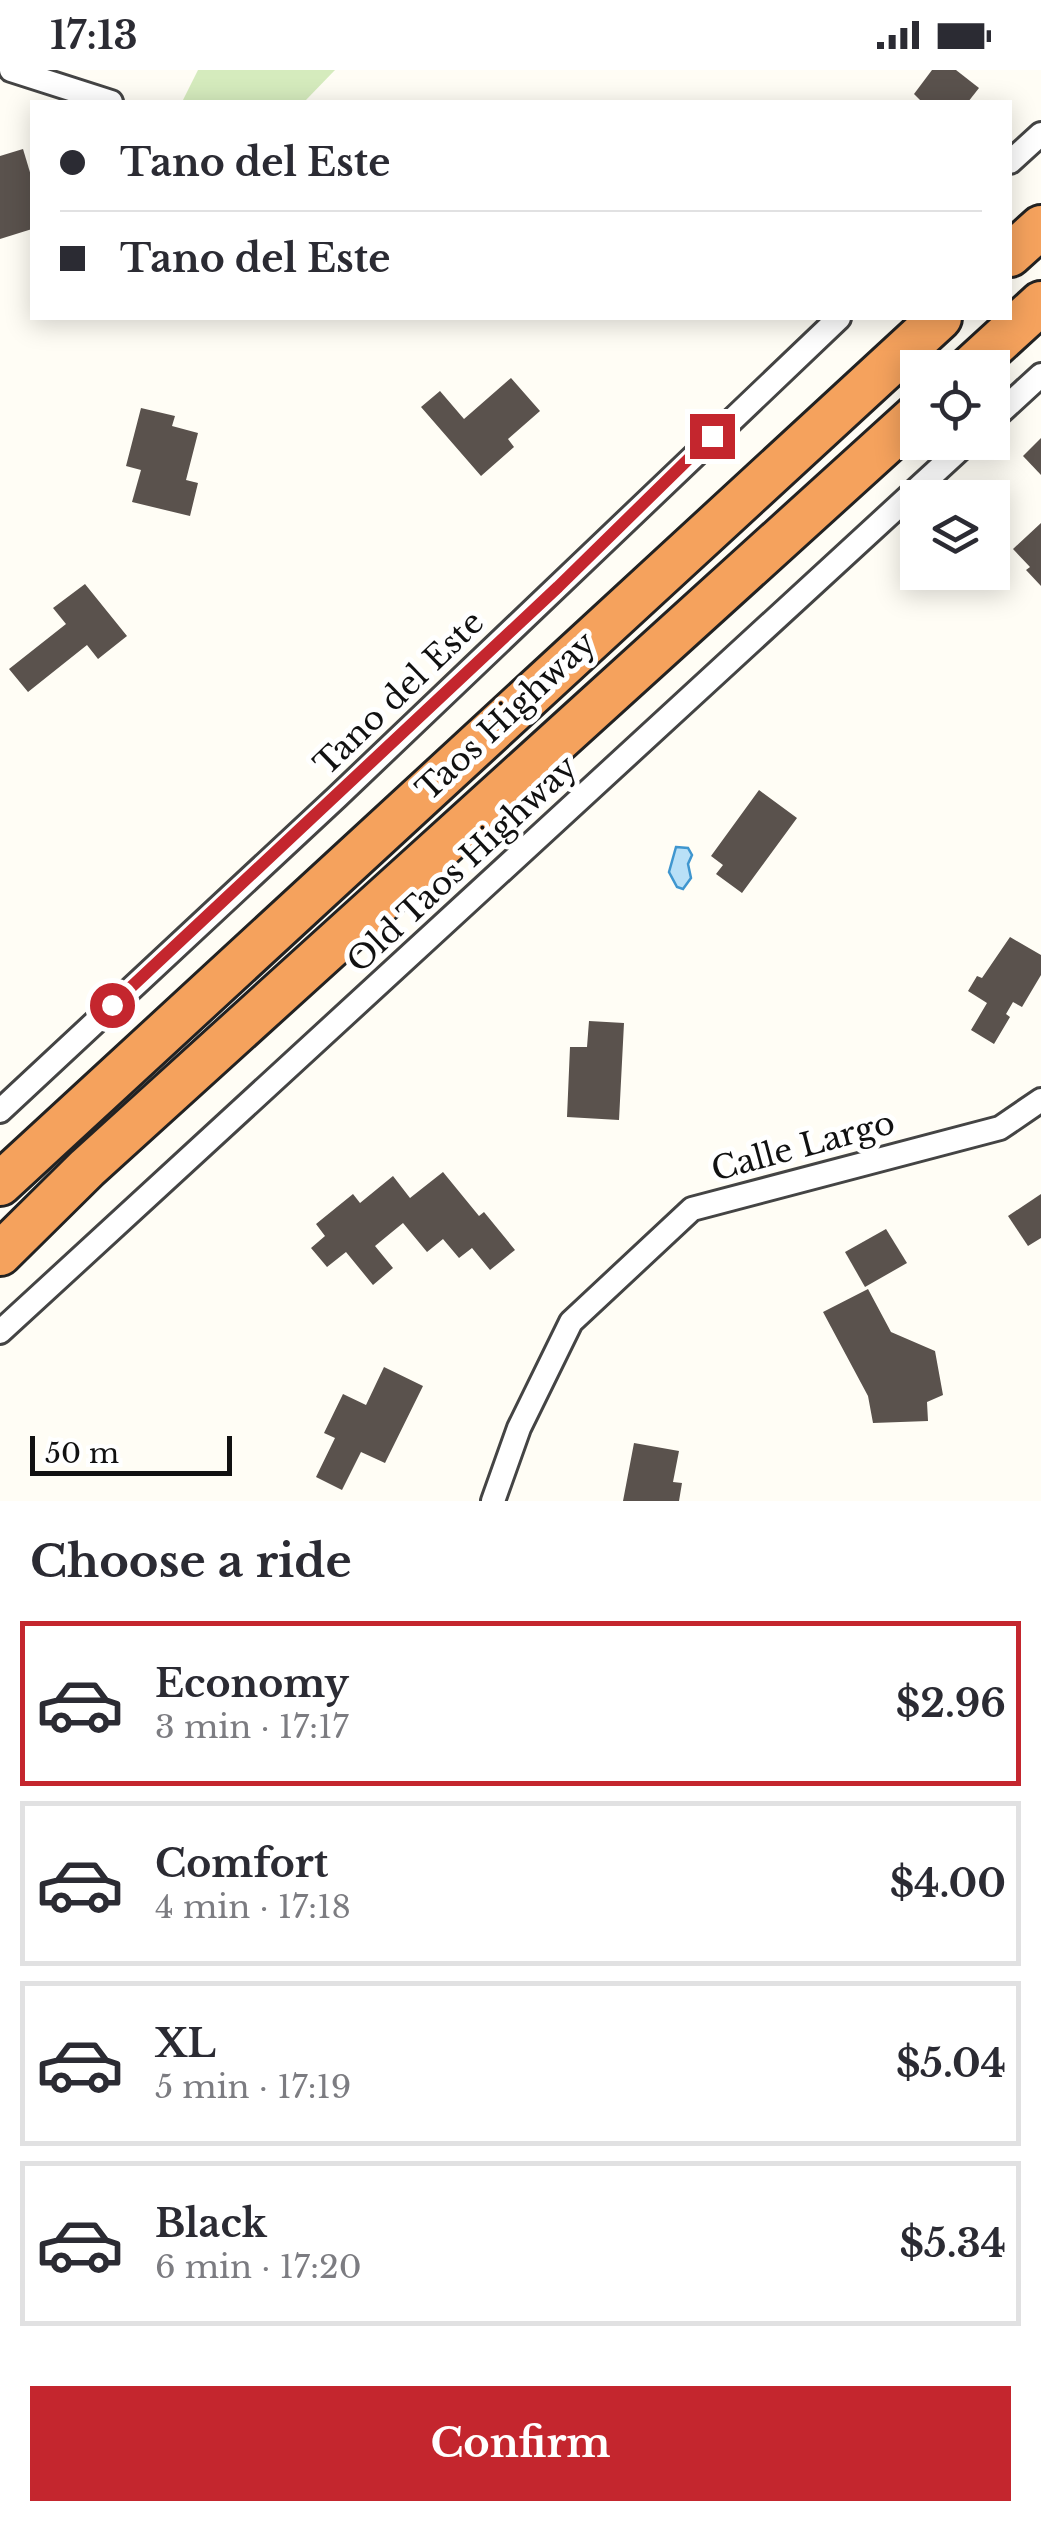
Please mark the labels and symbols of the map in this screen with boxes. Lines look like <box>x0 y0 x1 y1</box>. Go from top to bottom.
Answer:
route end <box>690 414 735 459</box>
street label: Tano del Este <box>306 602 492 784</box>
street label: Taos Highway <box>408 622 604 809</box>
street label: Old Taos Highway <box>339 747 586 981</box>
route start <box>90 983 135 1028</box>
street label: Calle Largo <box>707 1102 899 1190</box>
scale bar <box>30 1431 232 1476</box>

